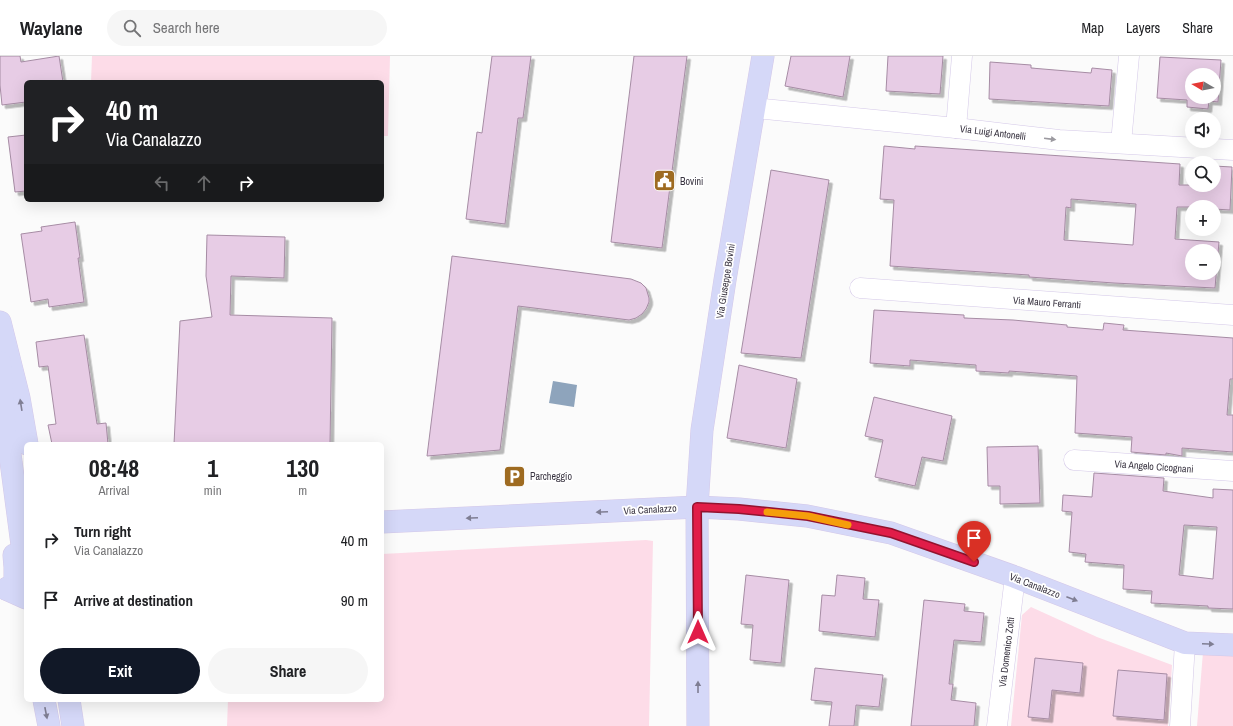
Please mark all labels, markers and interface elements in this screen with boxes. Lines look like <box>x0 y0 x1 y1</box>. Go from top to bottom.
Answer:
search box <box>107 10 387 46</box>
text: Waylane <box>20 15 83 41</box>
icon: search <box>121 17 143 39</box>
text: Search here <box>153 17 220 38</box>
text: Map <box>1082 19 1104 37</box>
text: Layers <box>1126 19 1160 37</box>
text: Share <box>1182 19 1213 37</box>
north arrow <box>1185 68 1221 104</box>
map controls <box>1185 68 1221 280</box>
text: 40 m <box>106 91 158 129</box>
icon: right <box>40 96 92 148</box>
button: sound <box>1185 112 1221 148</box>
street label: Via Luigi Antonelli <box>959 122 1027 143</box>
text: Via Canalazzo <box>106 127 202 152</box>
one-way arrow <box>1044 136 1056 142</box>
button: search <box>1185 156 1221 192</box>
public building icon: Bovini <box>652 168 678 194</box>
icon: left <box>151 172 173 194</box>
icon: ahead <box>193 172 215 194</box>
icon: right <box>235 172 257 194</box>
place label: Bovini <box>680 175 703 188</box>
button: + <box>1185 200 1221 236</box>
street label: Via Giuseppe Bovini <box>713 243 738 319</box>
button: − <box>1185 244 1221 280</box>
street label: Via Mauro Ferranti <box>1012 294 1081 311</box>
one-way arrow <box>18 399 24 412</box>
text: 08:48 <box>89 452 139 484</box>
text: 1 <box>207 452 218 484</box>
text: 130 <box>286 452 319 484</box>
street label: Via Angelo Cicognani <box>1114 457 1194 476</box>
parking icon: Parcheggio <box>502 463 528 489</box>
place label: Parcheggio <box>530 470 572 483</box>
text: Arrival <box>99 482 129 499</box>
text: min <box>204 482 222 499</box>
text: m <box>298 482 307 499</box>
street label: Via Canalazzo <box>623 502 677 517</box>
one-way arrow <box>596 508 608 515</box>
one-way arrow <box>465 515 478 521</box>
text: Turn right <box>74 521 131 542</box>
pin <box>957 521 991 562</box>
icon: arrive <box>963 527 985 549</box>
icon: right <box>40 529 62 551</box>
text: 40 m <box>341 530 368 551</box>
text: Via Canalazzo <box>74 542 143 559</box>
street label: Via Canalazzo <box>1008 570 1062 601</box>
icon: arrive <box>40 589 62 611</box>
text: Arrive at destination <box>74 590 193 611</box>
text: 90 m <box>341 590 368 611</box>
one-way arrow <box>1067 597 1079 603</box>
position arrow <box>677 611 719 653</box>
street label: Via Domenico Zotti <box>996 616 1017 688</box>
one-way arrow <box>1202 641 1215 647</box>
button: Exit <box>40 648 200 694</box>
button: Share <box>208 648 368 694</box>
one-way arrow <box>695 680 701 693</box>
one-way arrow <box>44 707 50 719</box>

